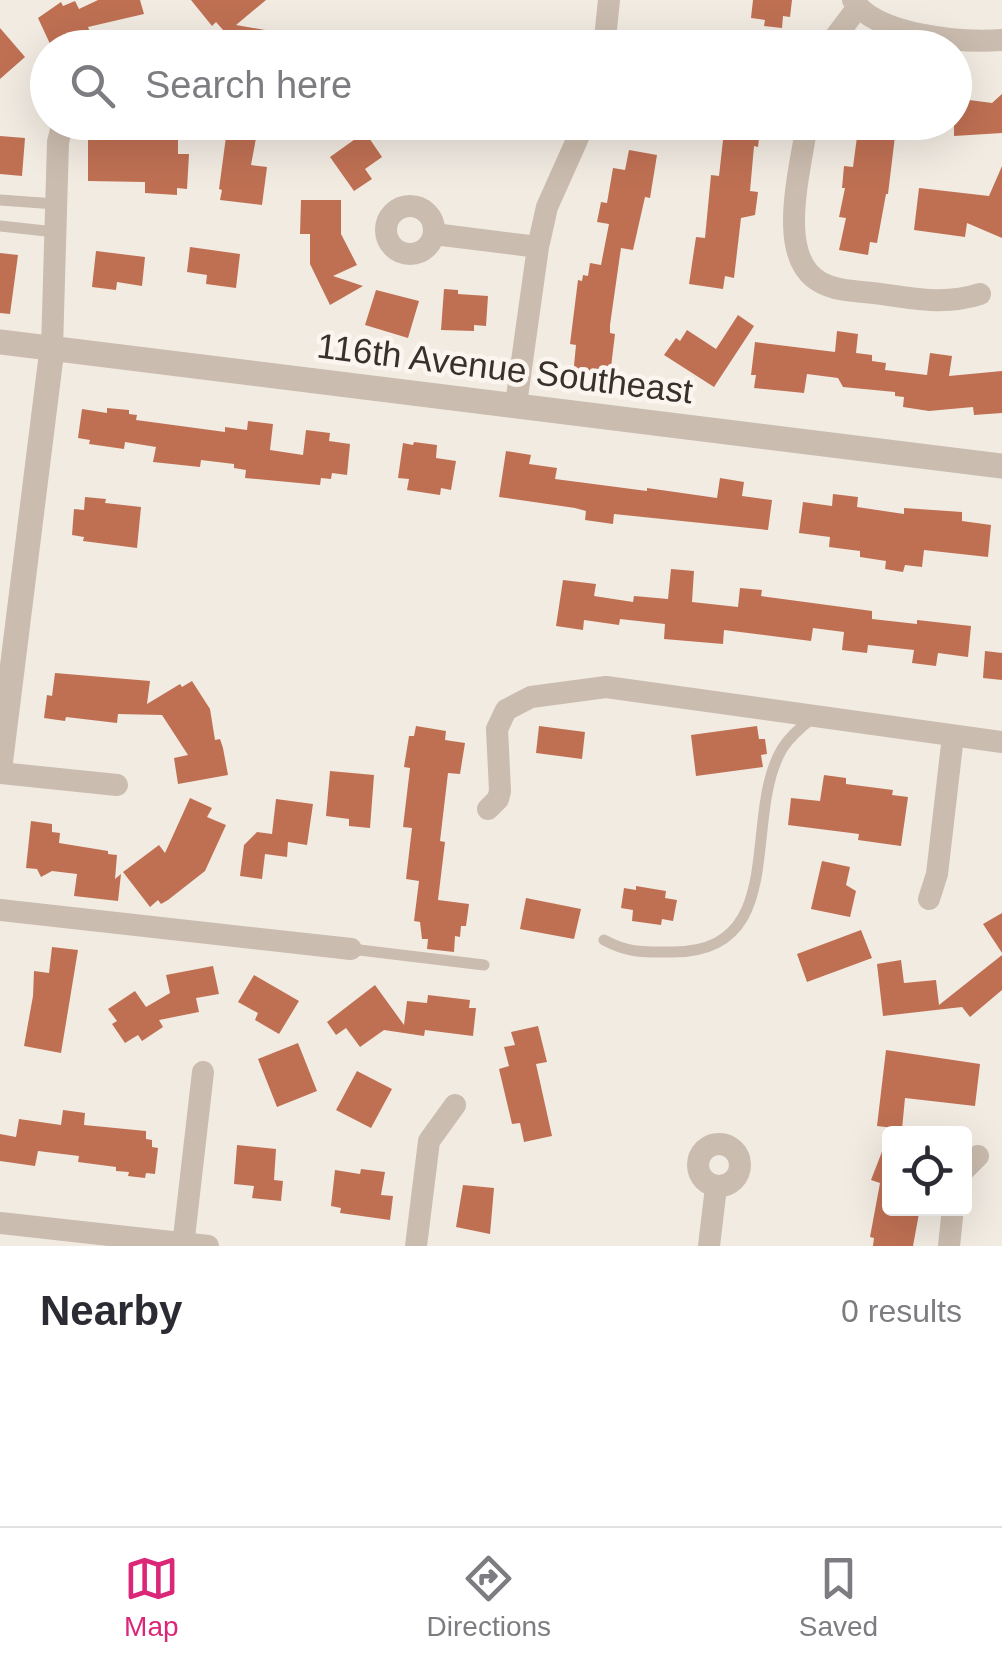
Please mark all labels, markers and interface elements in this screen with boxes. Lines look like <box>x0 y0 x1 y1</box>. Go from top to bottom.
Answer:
search box <box>30 30 972 140</box>
icon: search <box>65 58 120 113</box>
text: Search here <box>145 64 352 106</box>
street label: 116th Avenue Southeast <box>315 326 695 410</box>
map controls <box>882 1126 972 1216</box>
button: locate <box>882 1126 972 1216</box>
text: Nearby <box>40 1287 182 1334</box>
text: 0 results <box>841 1293 962 1329</box>
tab: Map <box>124 1551 179 1643</box>
tab: Directions <box>427 1551 551 1643</box>
tab: Saved <box>799 1551 878 1643</box>

